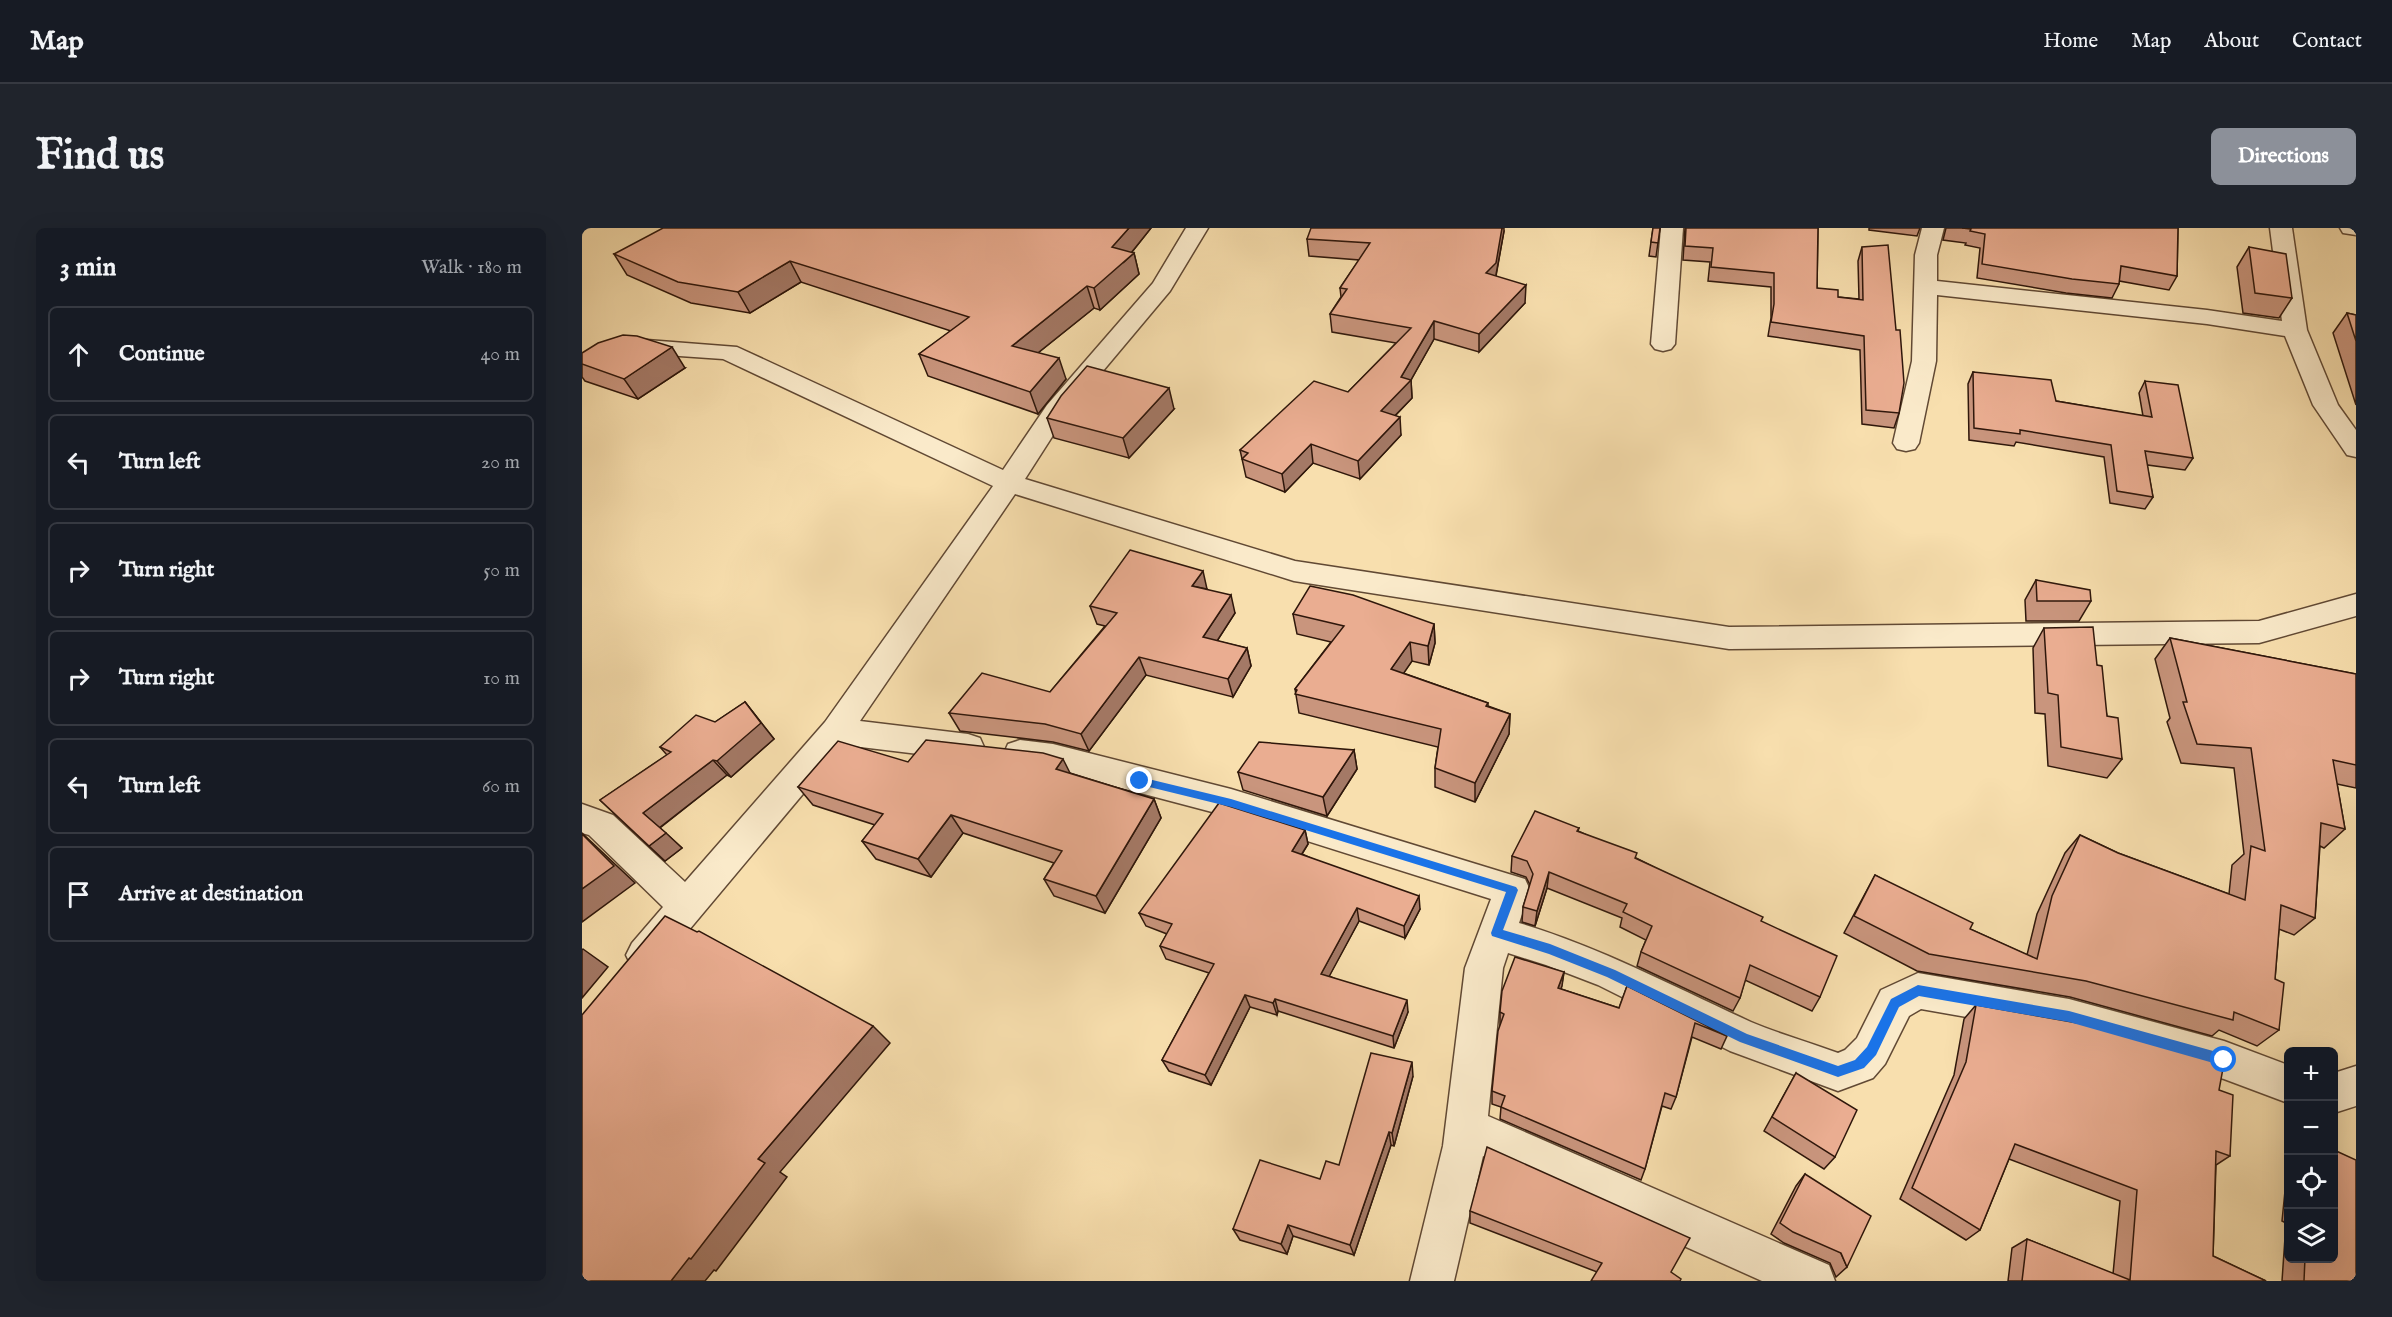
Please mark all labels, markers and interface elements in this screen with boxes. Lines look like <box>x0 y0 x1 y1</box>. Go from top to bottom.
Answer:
text: Map <box>30 24 84 59</box>
text: Home <box>2043 28 2098 55</box>
text: Map <box>2131 28 2171 55</box>
text: About <box>2204 28 2259 55</box>
text: Contact <box>2292 28 2362 55</box>
button: Directions <box>2211 128 2356 185</box>
text: Find us <box>36 130 164 183</box>
text: 3 min <box>60 251 116 284</box>
text: Walk · 180 m <box>421 255 522 280</box>
icon: ahead <box>62 338 95 371</box>
text: Continue <box>119 340 205 368</box>
text: 40 m <box>481 342 520 367</box>
icon: left <box>62 446 95 479</box>
text: Turn left <box>119 448 201 476</box>
text: 20 m <box>481 450 520 475</box>
icon: right <box>62 554 95 587</box>
text: Turn right <box>119 556 214 584</box>
text: 50 m <box>483 558 520 583</box>
icon: right <box>62 662 95 695</box>
text: Turn right <box>119 664 214 692</box>
text: 10 m <box>483 666 520 691</box>
route end <box>1126 767 1152 793</box>
icon: left <box>62 770 95 803</box>
text: Turn left <box>119 772 201 800</box>
text: 60 m <box>482 774 520 799</box>
icon: arrive <box>62 878 95 911</box>
text: Arrive at destination <box>119 880 303 908</box>
route start <box>2210 1046 2236 1072</box>
map controls <box>2284 1047 2338 1263</box>
button: + <box>2284 1047 2338 1101</box>
button: − <box>2284 1101 2338 1155</box>
button: locate <box>2284 1155 2338 1209</box>
button: layers <box>2284 1209 2338 1263</box>

